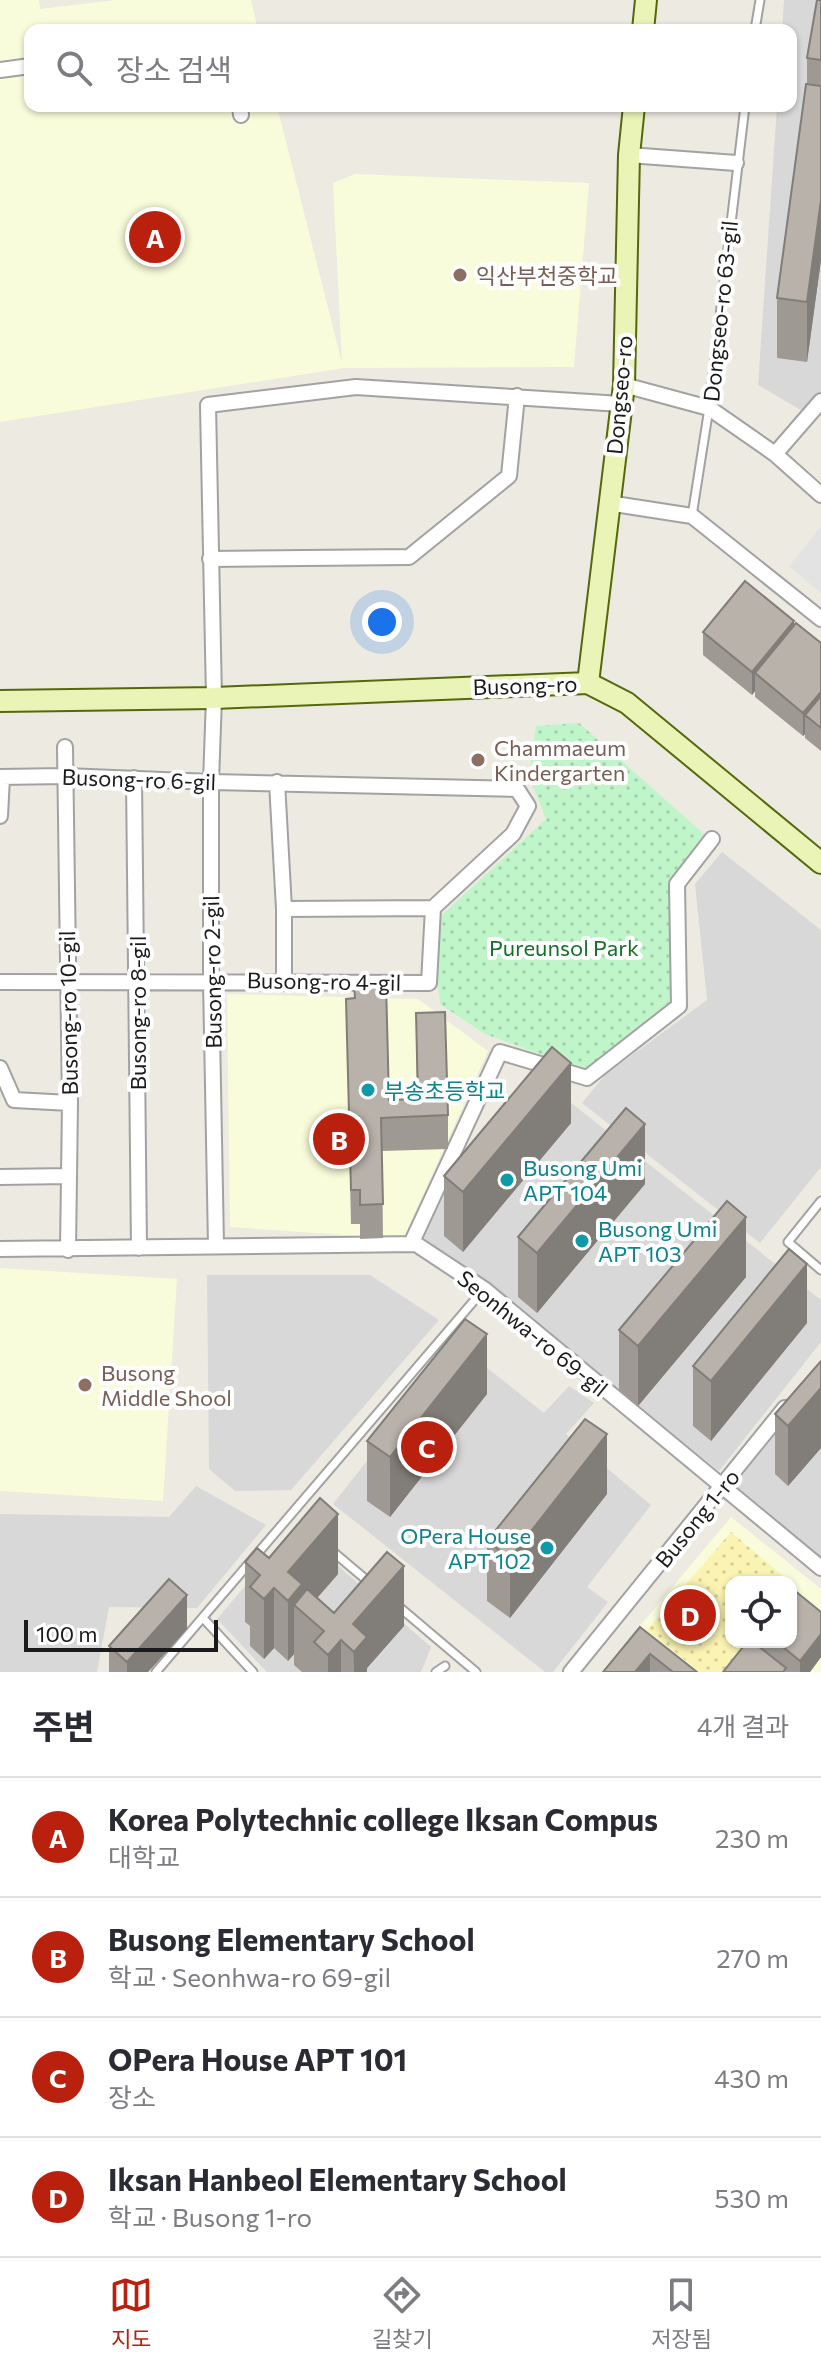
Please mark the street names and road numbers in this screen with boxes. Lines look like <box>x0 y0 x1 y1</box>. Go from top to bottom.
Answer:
street label: Dongseo-ro 63-gil <box>697 219 743 403</box>
street label: Dongseo-ro <box>600 334 638 456</box>
street label: Busong-ro <box>472 670 578 700</box>
street label: Busong-ro 6-gil <box>61 763 217 795</box>
street label: Busong-ro 2-gil <box>197 895 227 1049</box>
street label: Busong-ro 10-gil <box>53 930 83 1096</box>
street label: Busong-ro 8-gil <box>124 936 151 1090</box>
street label: Busong-ro 4-gil <box>247 966 401 996</box>
street label: Seonhwa-ro 69-gil <box>452 1264 614 1402</box>
street label: Busong 1-ro <box>649 1463 745 1573</box>

